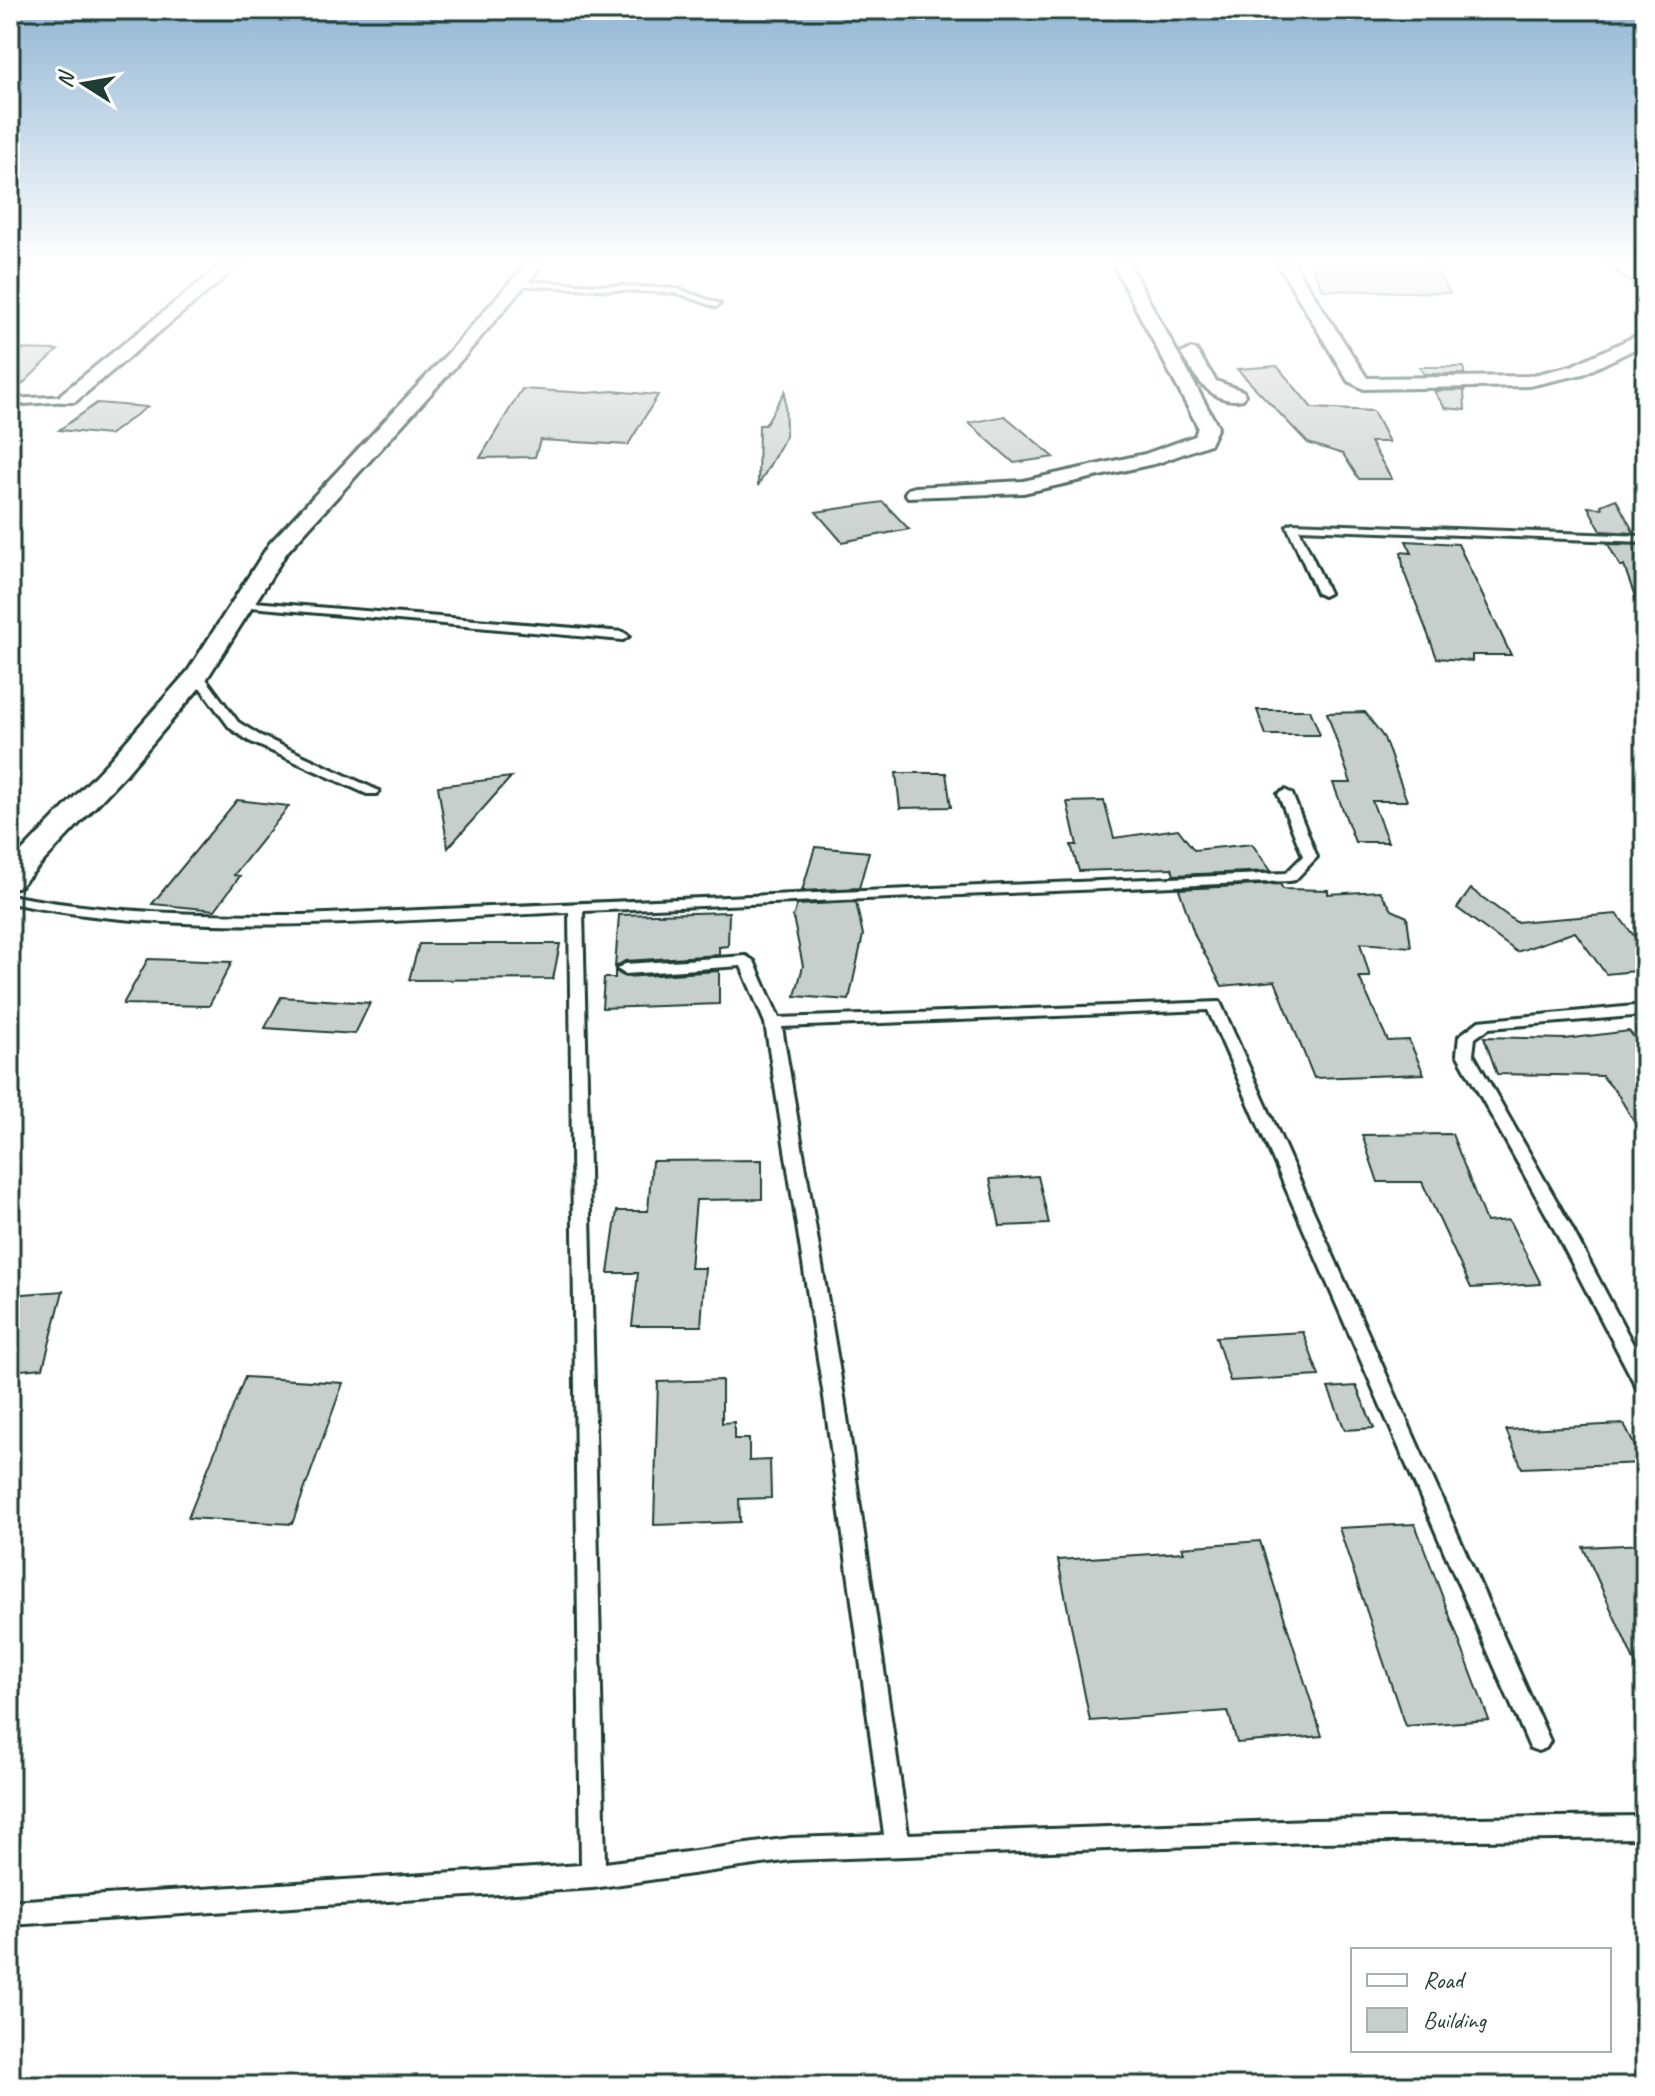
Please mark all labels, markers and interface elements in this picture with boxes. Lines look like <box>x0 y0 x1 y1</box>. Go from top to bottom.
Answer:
north arrow <box>44 44 124 124</box>
text: N <box>50 68 81 90</box>
legend <box>1351 1948 1611 2052</box>
text: Road <box>1423 1965 1467 1995</box>
text: Building <box>1423 2005 1488 2035</box>

